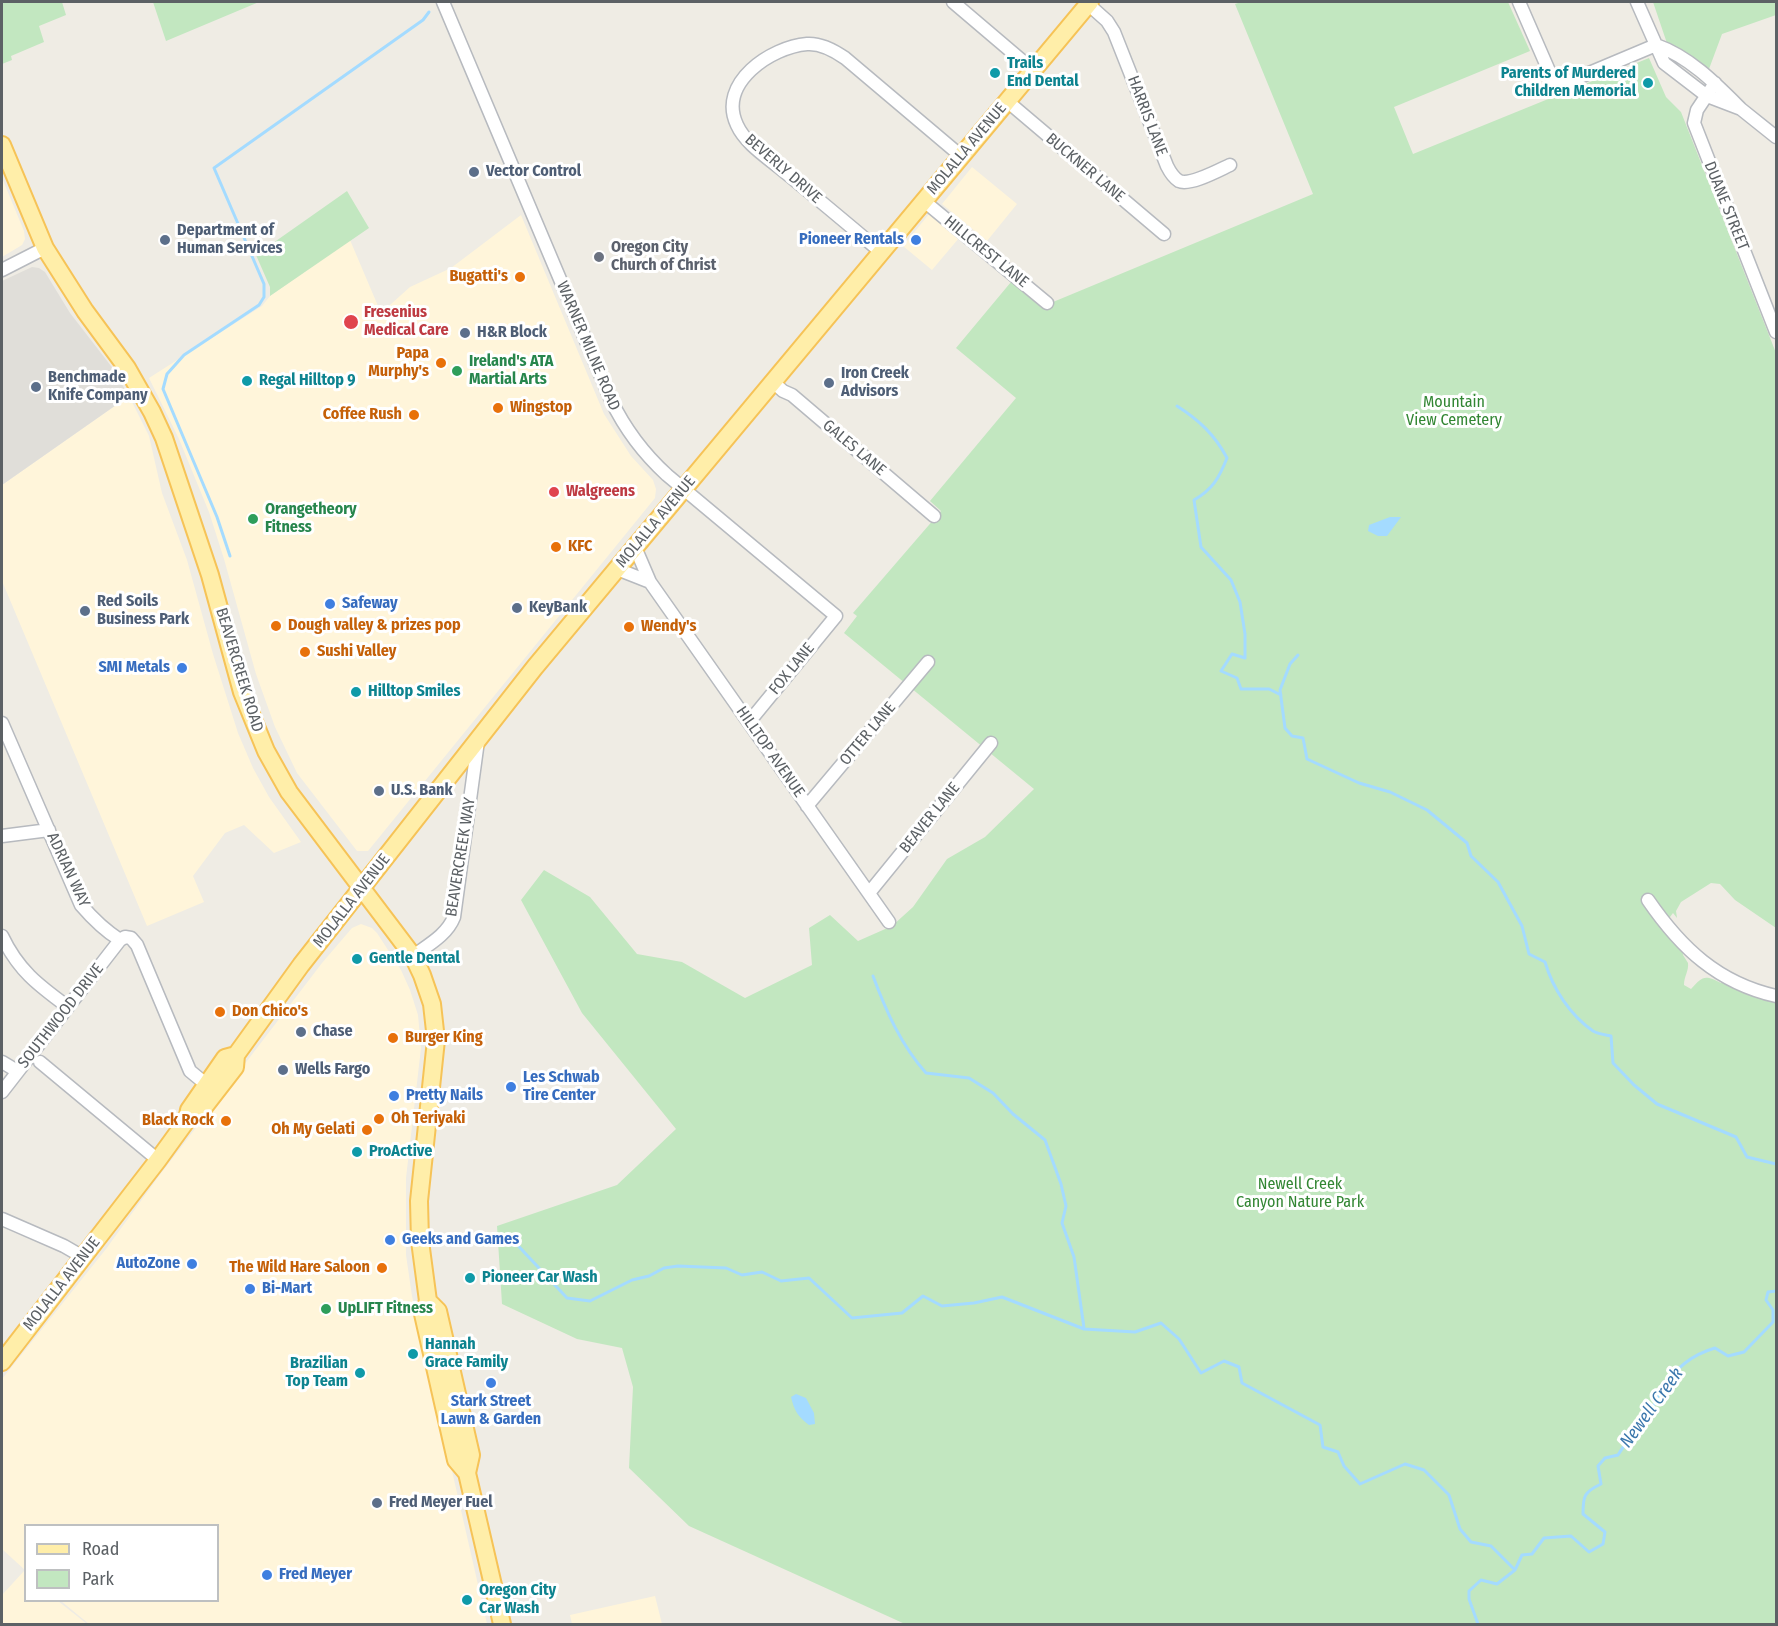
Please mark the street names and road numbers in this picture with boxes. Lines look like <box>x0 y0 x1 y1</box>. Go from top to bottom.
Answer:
street label: HARRIS LANE <box>1123 73 1171 159</box>
street label: MOLALLA AVENUE <box>923 99 1011 199</box>
street label: BUCKNER LANE <box>1042 129 1128 207</box>
street label: BEVERLY DRIVE <box>741 130 825 208</box>
street label: DUANE STREET <box>1699 159 1753 253</box>
street label: HILLCREST LANE <box>940 212 1032 292</box>
street label: WARNER MILNE ROAD <box>552 278 624 414</box>
street label: GALES LANE <box>819 416 889 480</box>
street label: MOLALLA AVENUE <box>612 472 700 572</box>
street label: BEAVERCREEK ROAD <box>211 606 267 734</box>
street label: FOX LANE <box>765 639 819 699</box>
street label: OTTER LANE <box>836 698 900 770</box>
street label: HILLTOP AVENUE <box>732 703 808 801</box>
street label: BEAVER LANE <box>896 779 964 857</box>
street label: BEAVERCREEK WAY <box>442 796 480 918</box>
street label: ADRIAN WAY <box>42 830 94 910</box>
street label: MOLALLA AVENUE <box>309 850 395 952</box>
street label: SOUTHWOOD DRIVE <box>14 960 108 1072</box>
street label: MOLALLA AVENUE <box>19 1233 105 1335</box>

